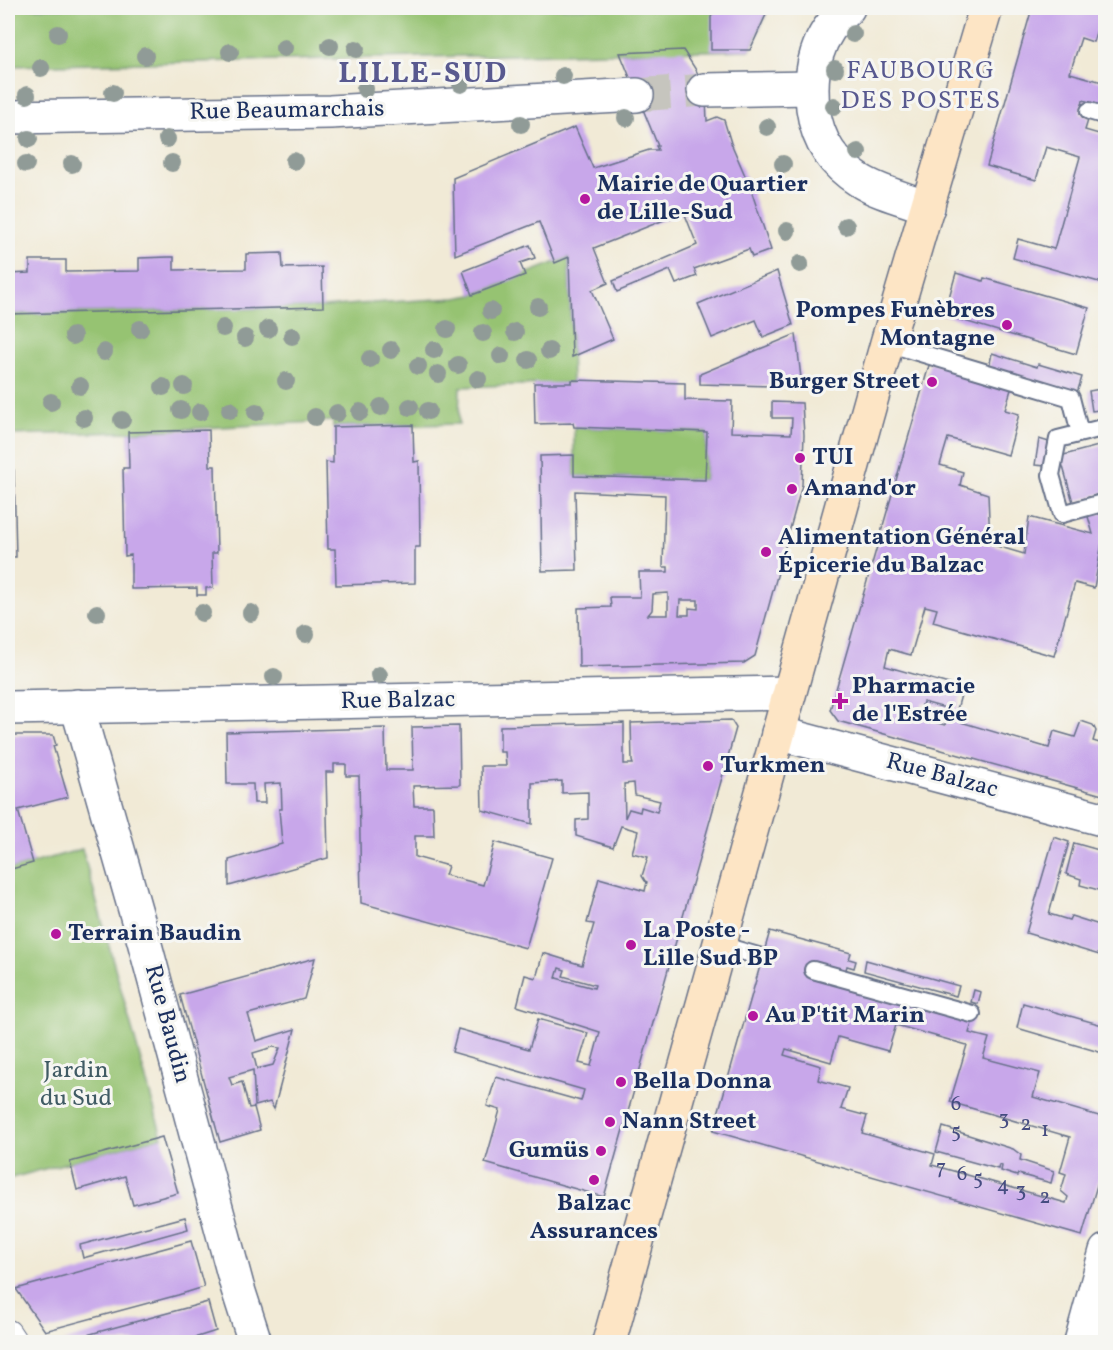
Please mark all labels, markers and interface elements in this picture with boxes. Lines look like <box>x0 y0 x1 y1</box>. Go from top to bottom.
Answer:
district label: LILLE-SUD <box>338 53 508 95</box>
district label: FAUBOURG DES POSTES <box>840 53 1002 119</box>
street label: Rue Beaumarchais <box>189 92 385 130</box>
place label: Mairie de Quartier de Lille-Sud <box>597 168 808 230</box>
marker: Mairie de Quartier de Lille-Sud <box>578 192 592 206</box>
place label: Pompes Funèbres Montagne <box>795 294 995 356</box>
marker: Pompes Funèbres Montagne <box>1000 318 1014 332</box>
place label: Burger Street <box>769 365 920 399</box>
marker: Burger Street <box>925 375 939 389</box>
place label: TUI <box>812 441 853 475</box>
marker: TUI <box>793 451 807 465</box>
place label: Amand'or <box>804 472 916 506</box>
marker: Amand'or <box>785 482 799 496</box>
place label: Alimentation Général Épicerie du Balzac <box>778 521 1025 583</box>
marker: Alimentation Général Épicerie du Balzac <box>759 545 773 559</box>
place label: Pharmacie de l'Estrée <box>852 670 975 732</box>
street label: Rue Balzac <box>340 683 456 719</box>
marker: Pharmacie de l'Estrée <box>833 694 847 708</box>
street label: Rue Balzac <box>882 745 1002 807</box>
place label: Turkmen <box>720 749 826 783</box>
marker: Turkmen <box>701 759 715 773</box>
place label: La Poste - Lille Sud BP <box>643 914 778 976</box>
place label: Terrain Baudin <box>68 917 242 951</box>
marker: Terrain Baudin <box>49 927 63 941</box>
marker: La Poste - Lille Sud BP <box>624 938 638 952</box>
street label: Rue Baudin <box>135 961 199 1087</box>
place label: Au P'tit Marin <box>765 999 925 1033</box>
marker: Au P'tit Marin <box>746 1009 760 1023</box>
park label: Jardin du Sud <box>40 1054 112 1116</box>
place label: Bella Donna <box>633 1065 772 1099</box>
marker: Bella Donna <box>614 1075 628 1089</box>
house number: 6 <box>951 1090 961 1119</box>
house number: 3 <box>999 1104 1009 1133</box>
place label: Nann Street <box>622 1105 756 1139</box>
house number: 2 <box>1020 1110 1032 1139</box>
marker: Nann Street <box>603 1115 617 1129</box>
house number: 1 <box>1041 1116 1049 1145</box>
house number: 5 <box>951 1117 961 1146</box>
place label: Gumüs <box>509 1134 589 1168</box>
marker: Gumüs <box>594 1144 608 1158</box>
house number: 7 <box>936 1154 946 1183</box>
house number: 6 <box>957 1160 967 1189</box>
house number: 5 <box>973 1164 983 1193</box>
house number: 4 <box>997 1171 1009 1200</box>
marker: Balzac Assurances <box>587 1173 601 1187</box>
house number: 3 <box>1016 1176 1026 1205</box>
house number: 2 <box>1039 1183 1051 1212</box>
place label: Balzac Assurances <box>530 1187 658 1249</box>

